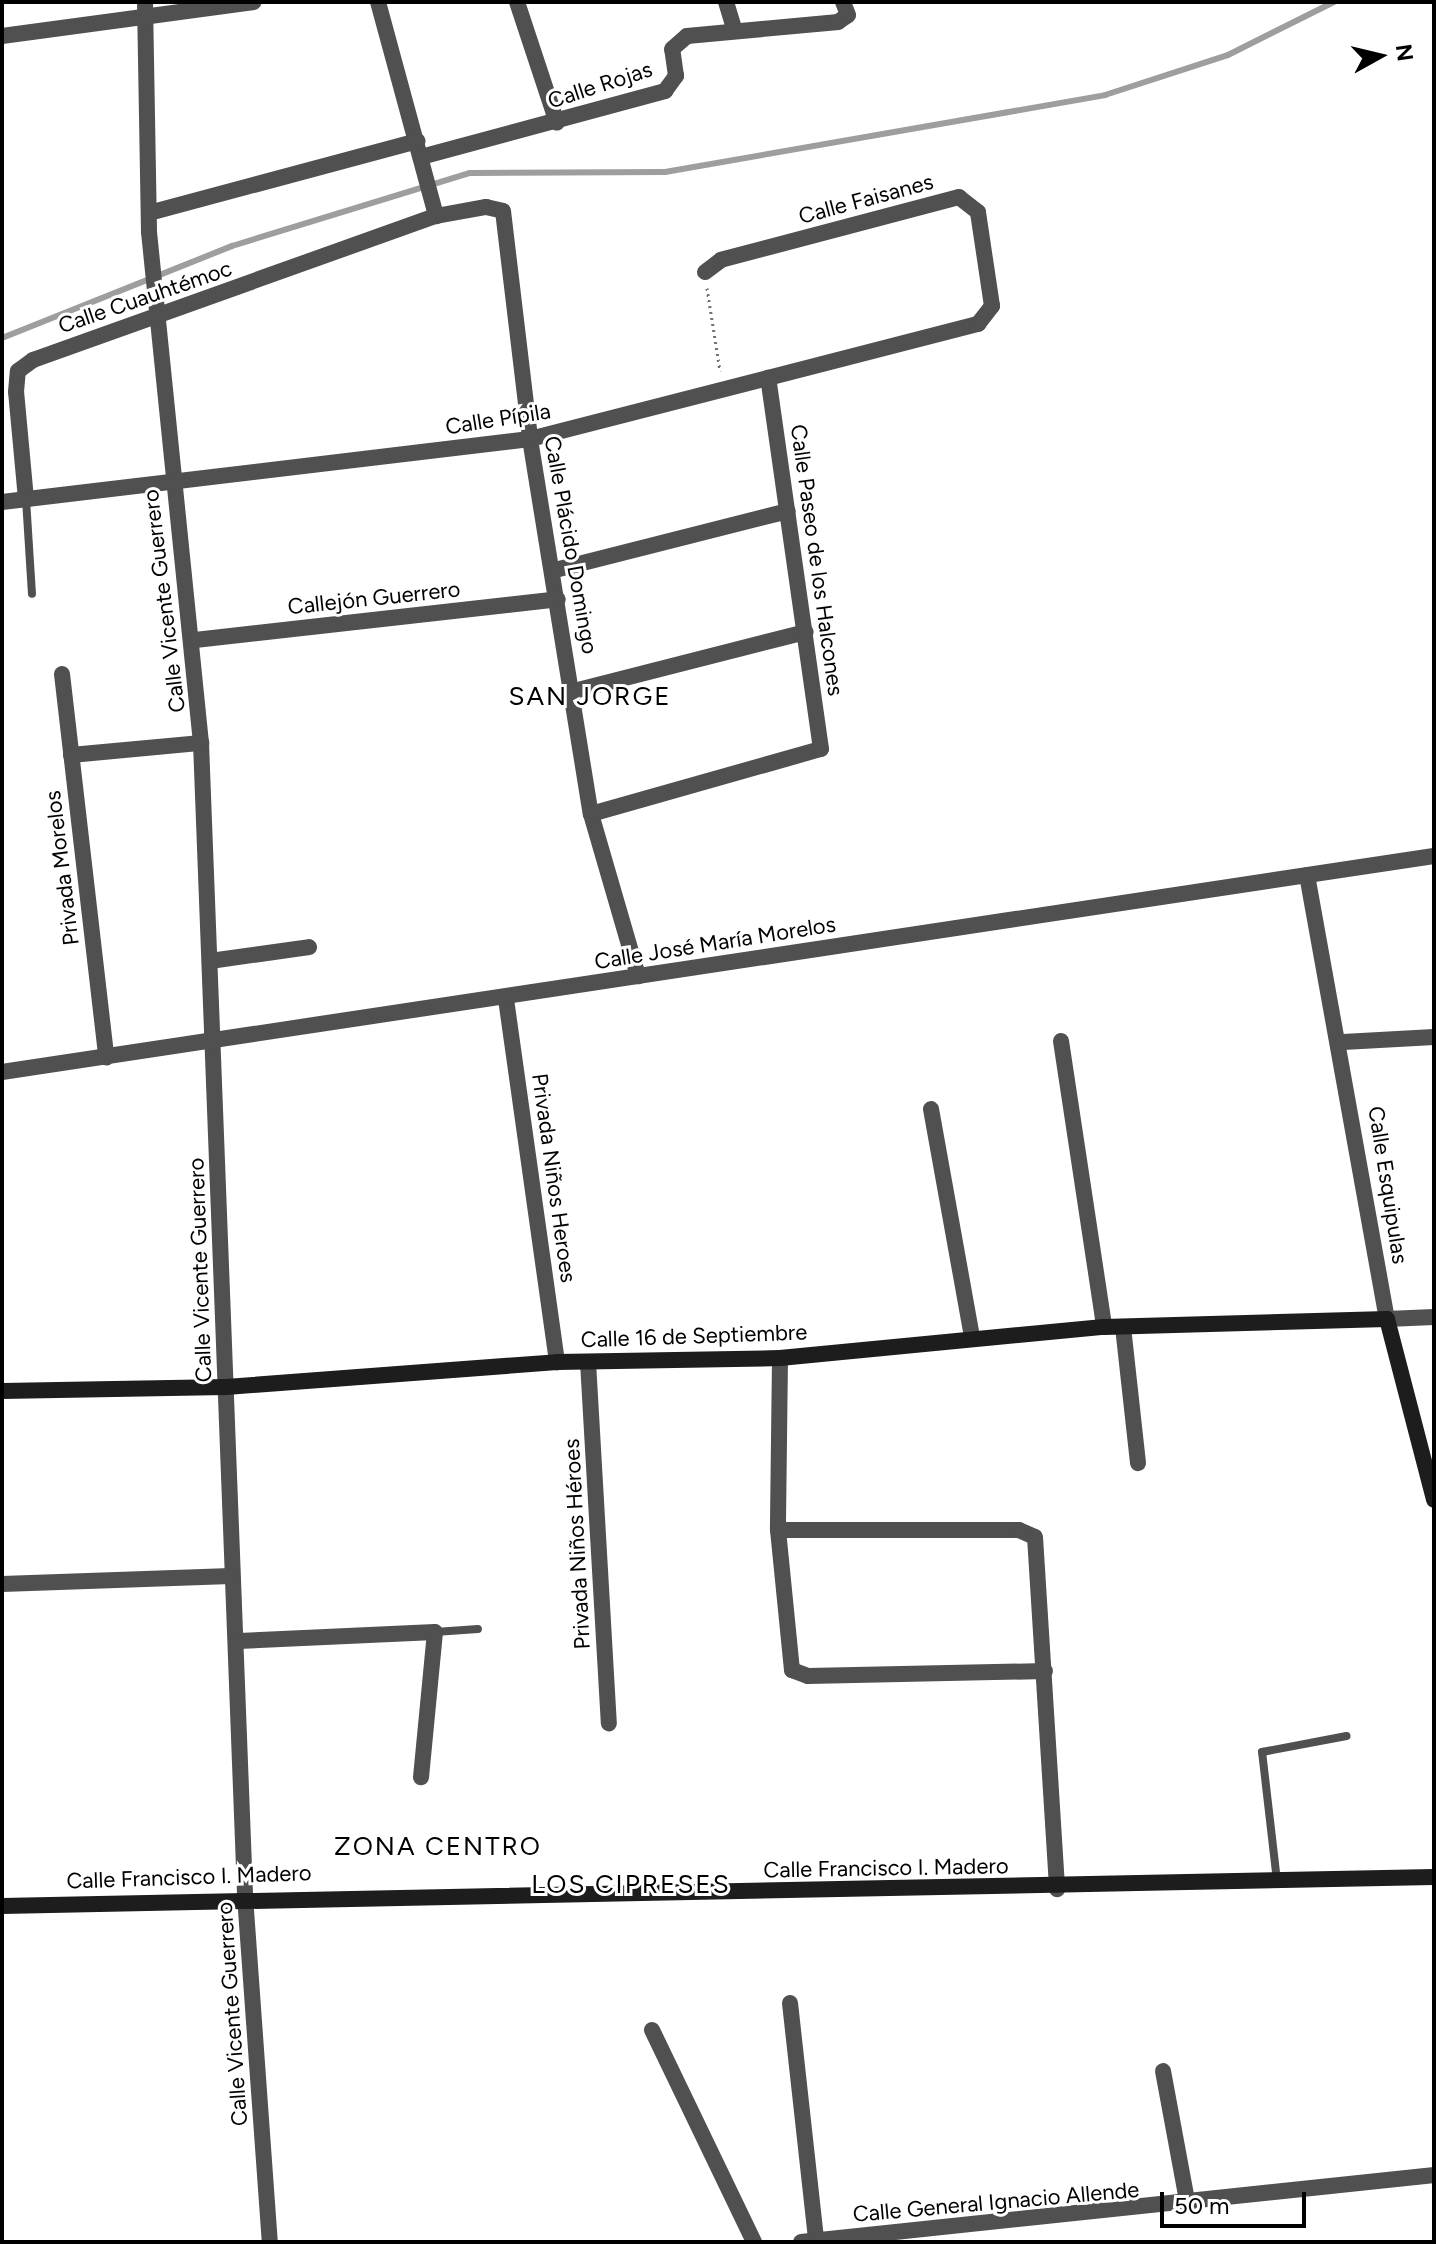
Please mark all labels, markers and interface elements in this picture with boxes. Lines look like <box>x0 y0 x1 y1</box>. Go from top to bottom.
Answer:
north arrow <box>1340 16 1420 96</box>
text: N <box>1390 42 1419 63</box>
street label: Calle Rojas <box>545 56 655 114</box>
street label: Calle Faisanes <box>796 168 936 230</box>
street label: Calle Cuauhtémoc <box>55 255 235 339</box>
street label: Calle Pípila <box>443 398 553 440</box>
street label: Calle Paseo de los Halcones <box>785 423 849 697</box>
street label: Calle Plácido Domingo <box>539 434 603 656</box>
street label: Calle Vicente Guerrero <box>137 488 191 714</box>
street label: Callejón Guerrero <box>286 576 462 620</box>
district label: SAN JORGE <box>508 681 672 713</box>
street label: Privada Morelos <box>39 789 85 947</box>
street label: Calle José María Morelos <box>593 911 837 975</box>
street label: Privada Niños Heroes <box>526 1072 582 1284</box>
street label: Calle Esquipulas <box>1363 1104 1413 1266</box>
street label: Calle Vicente Guerrero <box>183 1157 217 1383</box>
street label: Calle 16 de Septiembre <box>580 1319 808 1353</box>
street label: Privada Niños Héroes <box>558 1438 596 1650</box>
district label: ZONA CENTRO <box>334 1831 542 1863</box>
street label: Calle Francisco I. Madero <box>763 1853 1009 1883</box>
street label: Calle Francisco I. Madero <box>66 1860 312 1894</box>
district label: LOS CIPRESES <box>531 1869 731 1901</box>
street label: Calle Vicente Guerrero <box>211 1901 253 2127</box>
street label: Calle General Ignacio Allende <box>852 2176 1140 2228</box>
scale bar <box>1164 2176 1310 2226</box>
text: 50 m <box>1174 2191 1230 2220</box>

